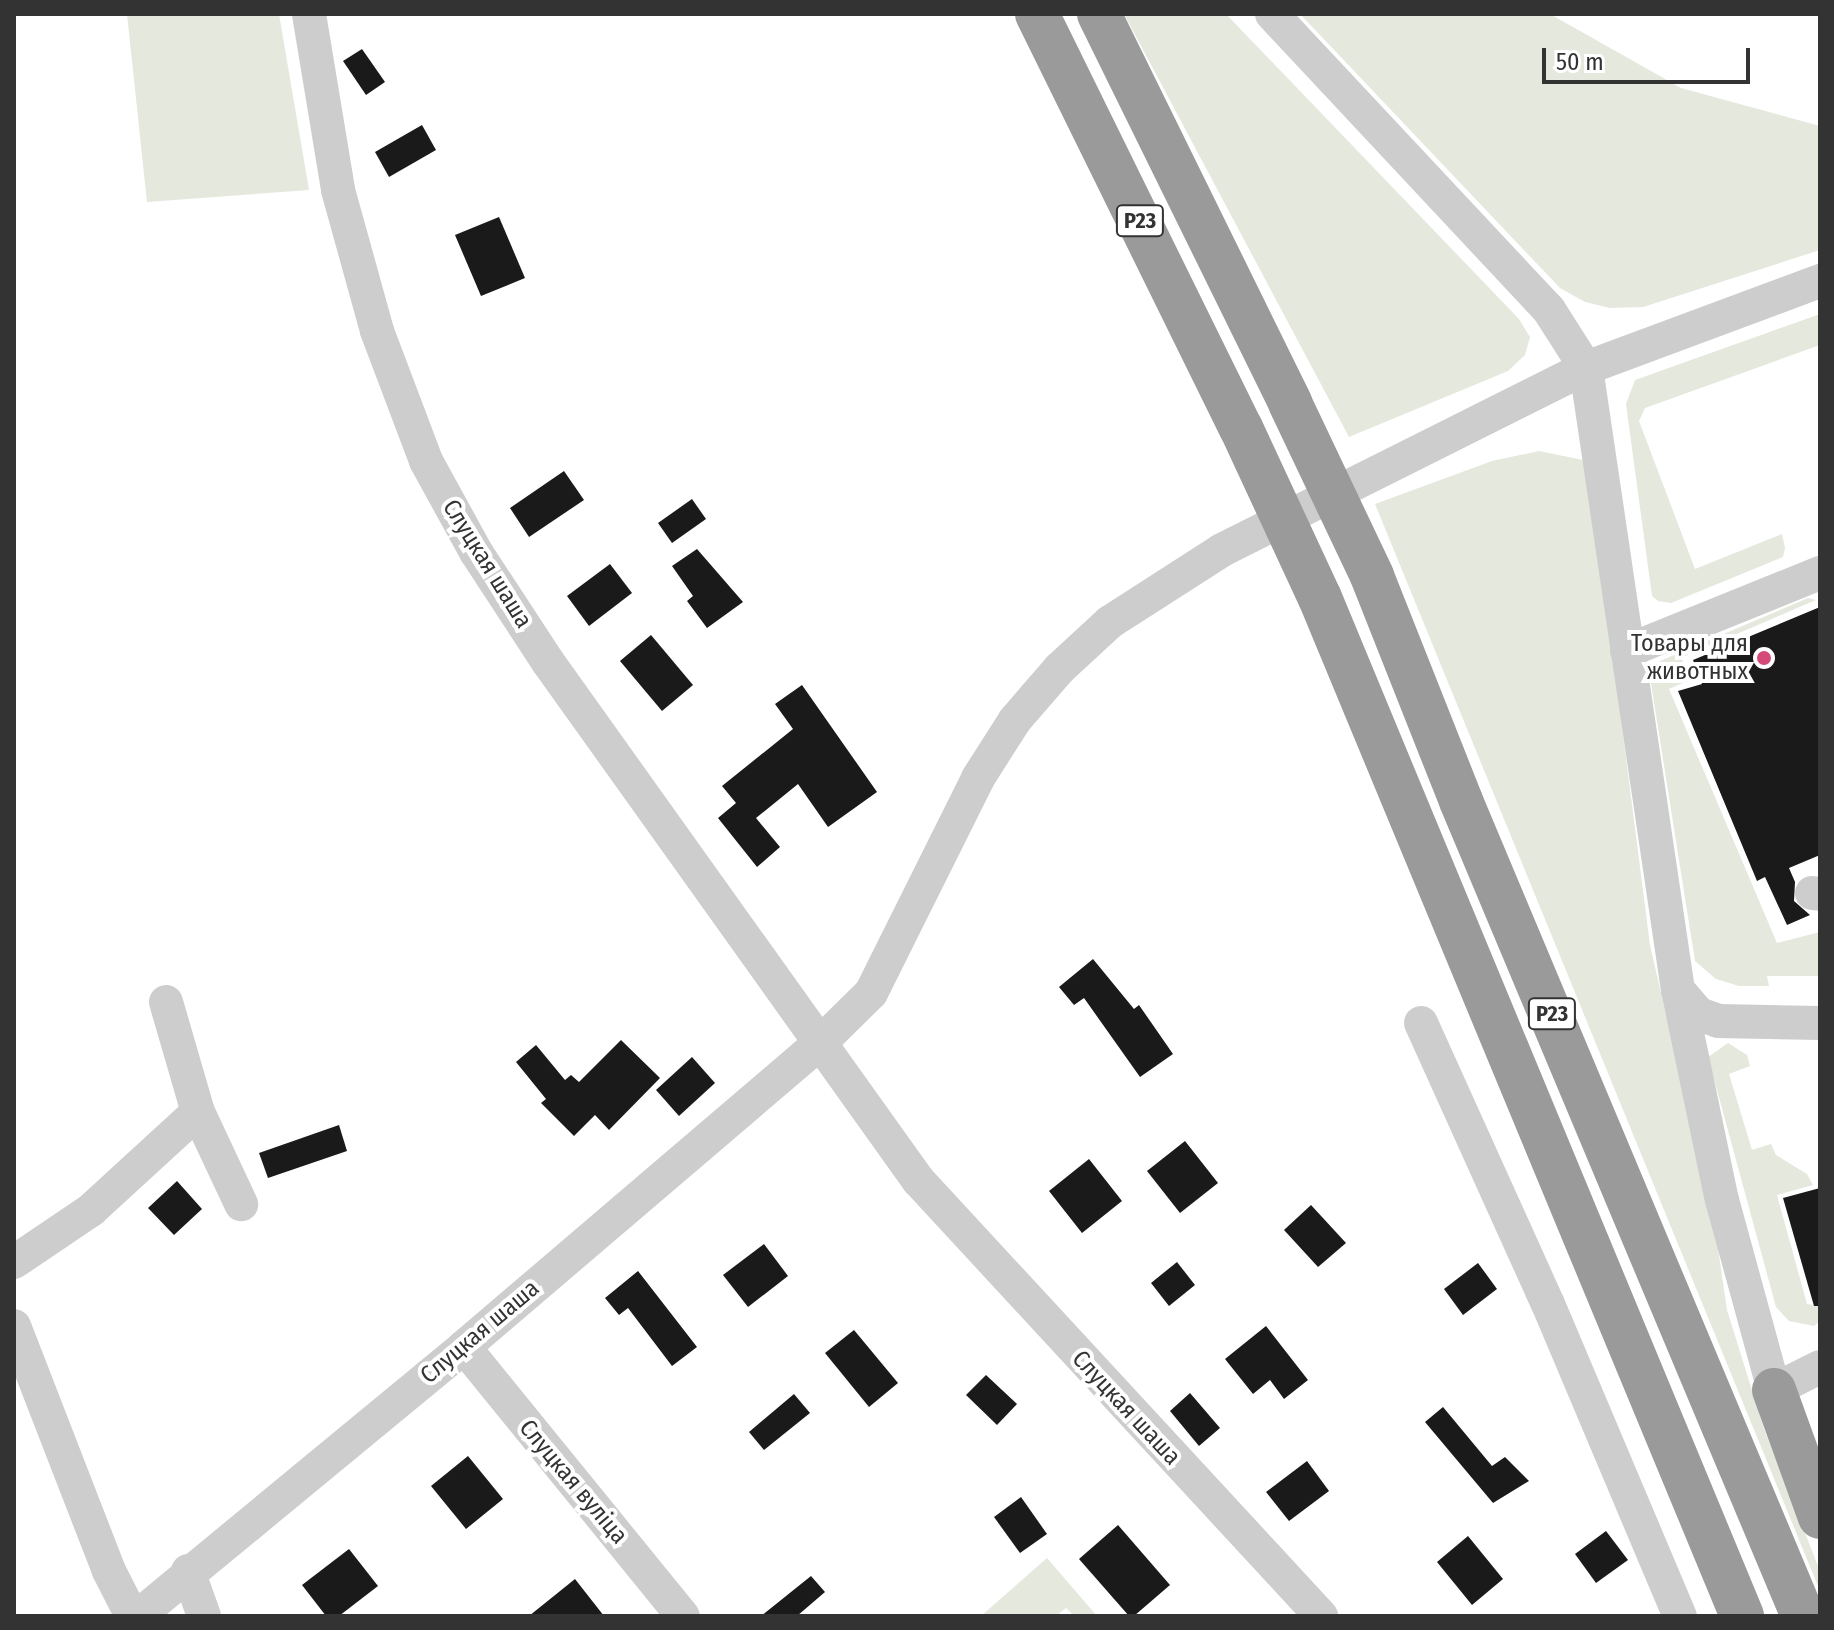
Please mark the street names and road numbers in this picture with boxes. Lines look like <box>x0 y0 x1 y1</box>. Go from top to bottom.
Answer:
road number: Р23 <box>1114 203 1166 239</box>
street label: Слуцкая шаша <box>436 494 538 634</box>
road number: Р23 <box>1526 996 1578 1032</box>
street label: Слуцкая шаша <box>415 1274 545 1390</box>
street label: Слуцкая шаша <box>1066 1345 1186 1471</box>
street label: Слуцкая вуліца <box>513 1414 633 1550</box>

